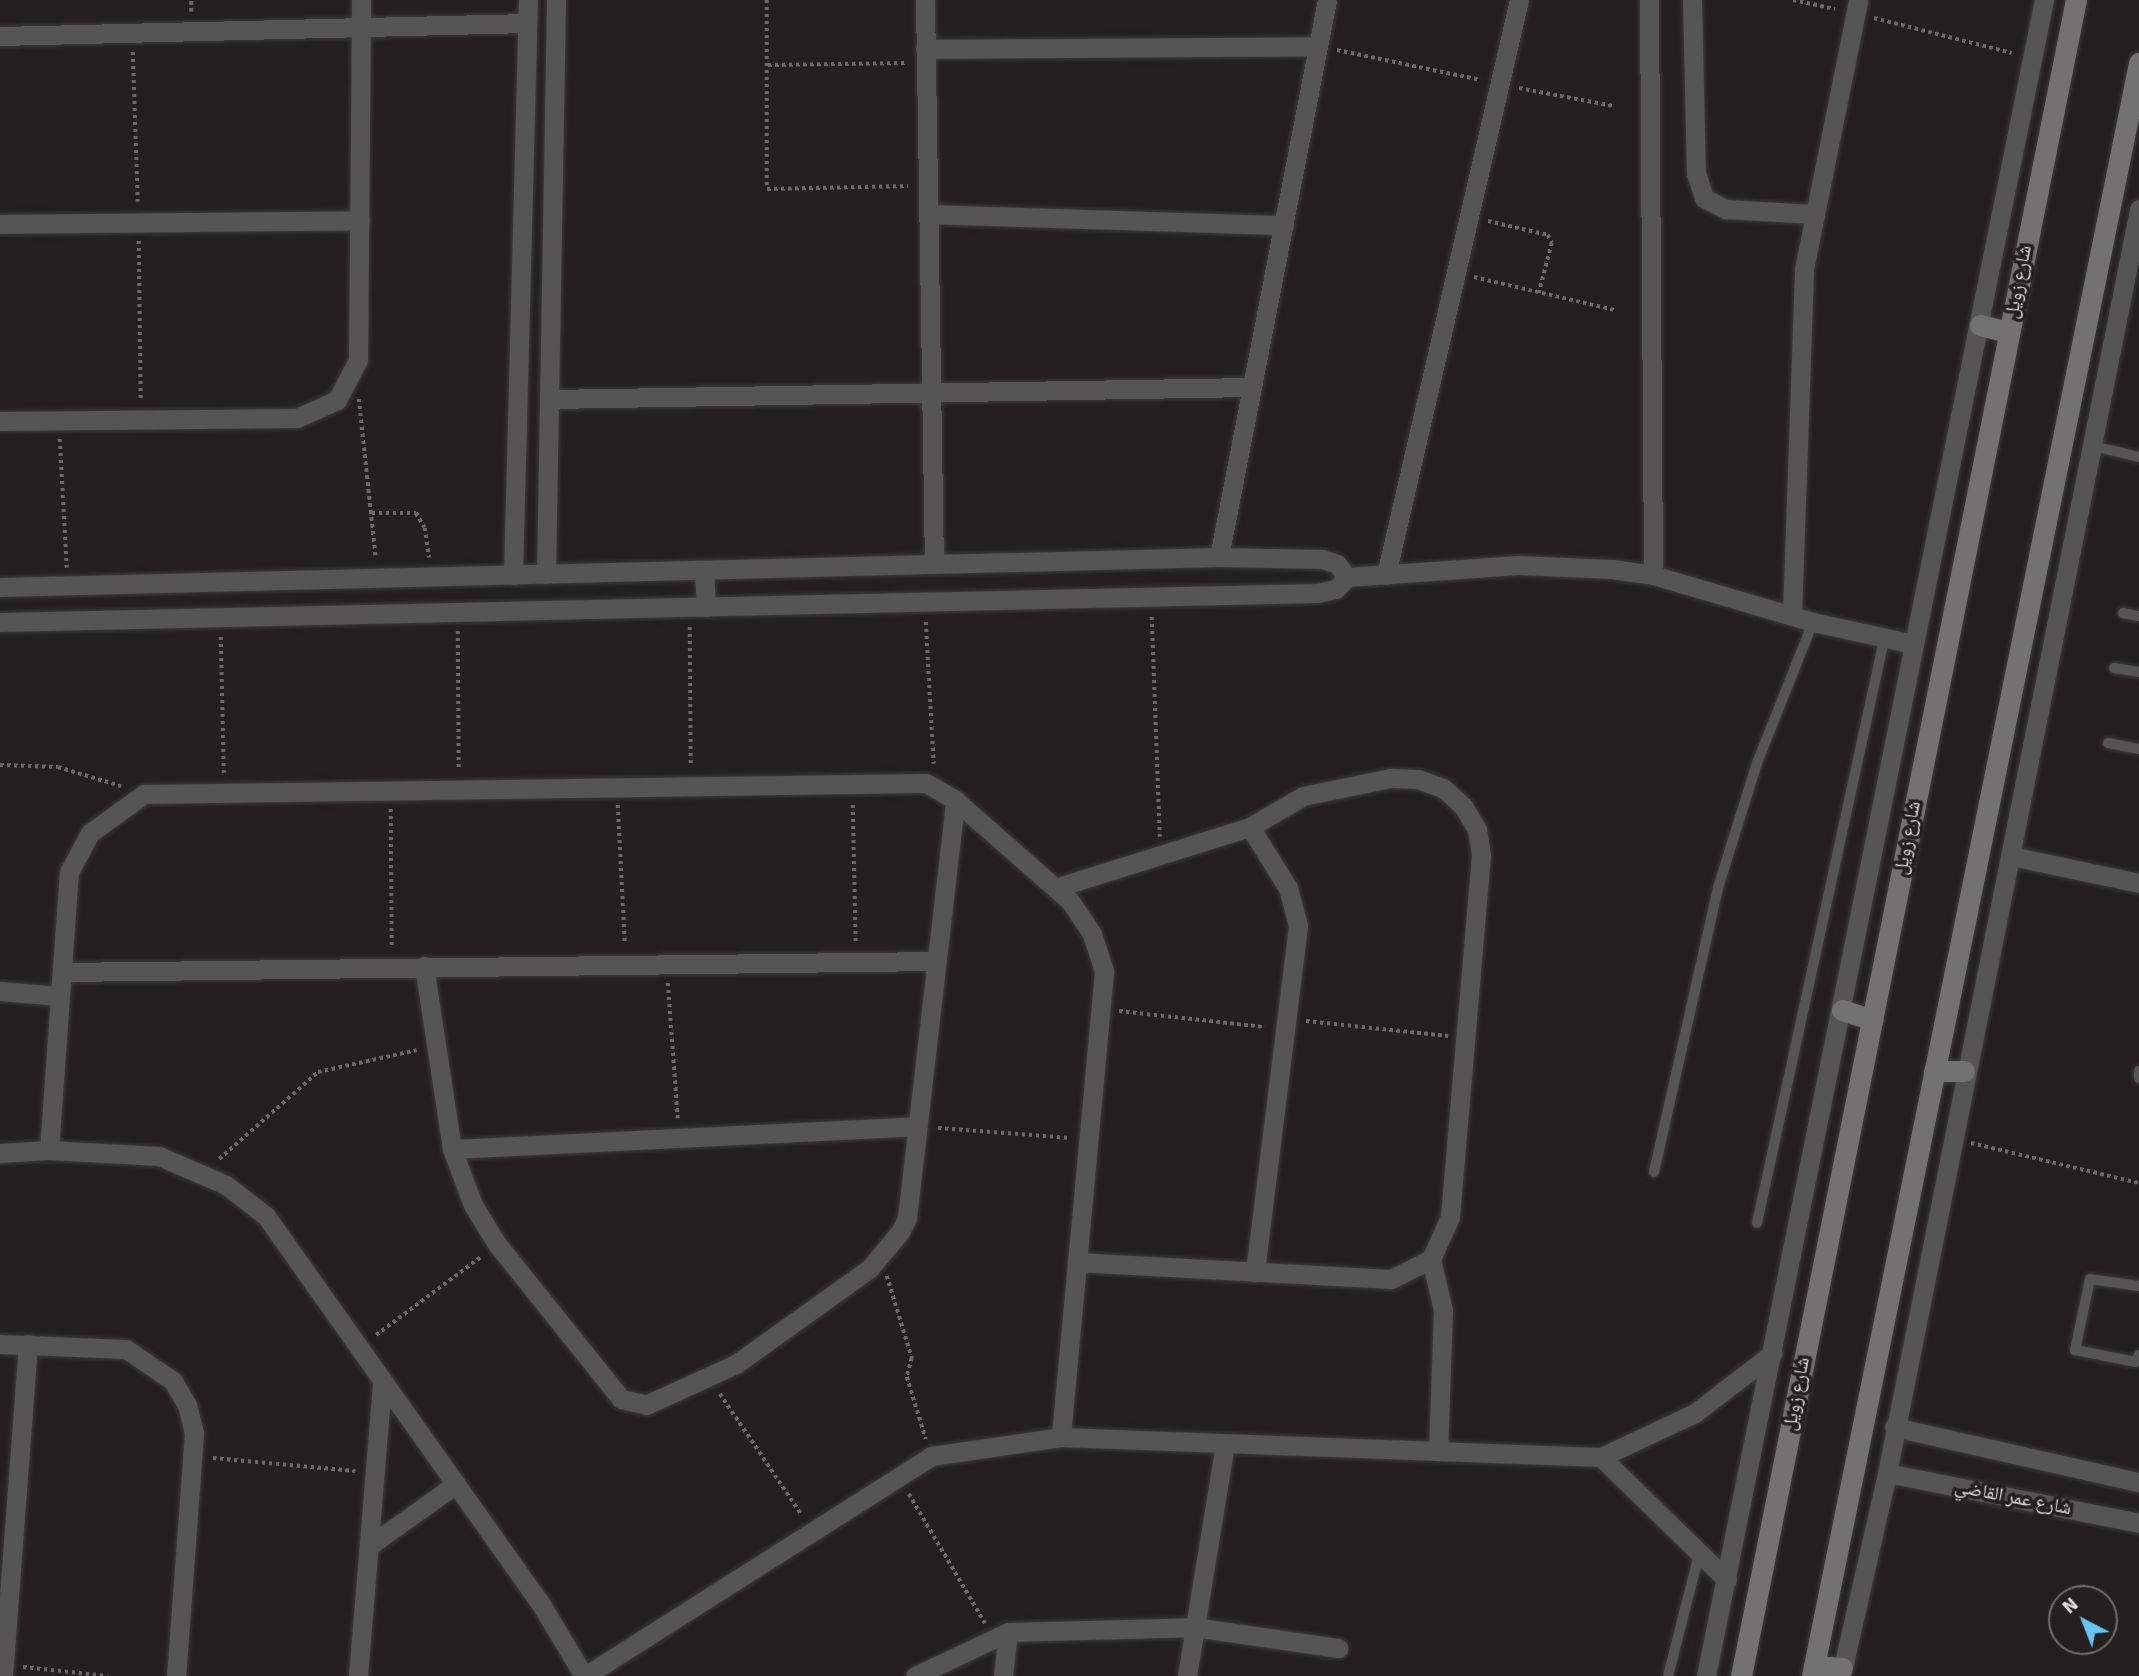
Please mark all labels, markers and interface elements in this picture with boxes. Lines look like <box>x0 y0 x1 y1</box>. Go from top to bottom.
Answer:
street label: شارع زويل <box>2001 243 2037 321</box>
street label: شارع زويل <box>1890 799 1926 877</box>
street label: شارع زويل <box>1779 1355 1815 1433</box>
street label: شارع عمر القاضي <box>1953 1476 2073 1520</box>
north arrow <box>2048 1585 2118 1655</box>
text: N <box>2057 1593 2083 1619</box>

